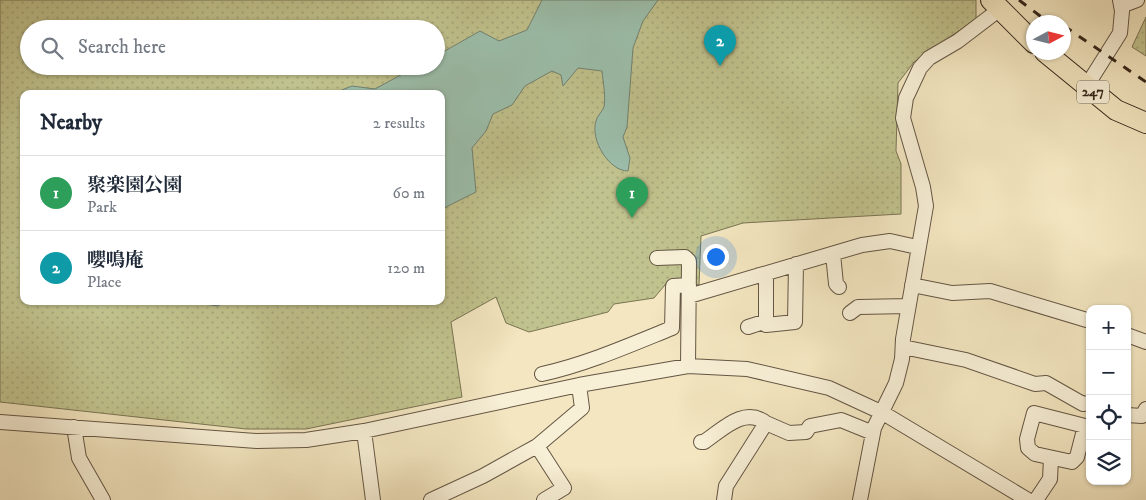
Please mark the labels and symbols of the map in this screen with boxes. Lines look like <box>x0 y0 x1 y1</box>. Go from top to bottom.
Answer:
north arrow <box>1026 15 1071 60</box>
pin: 2 <box>704 25 736 66</box>
road number: 247 <box>1077 80 1109 104</box>
pin: 1 <box>616 177 648 218</box>
your location <box>703 244 729 270</box>

